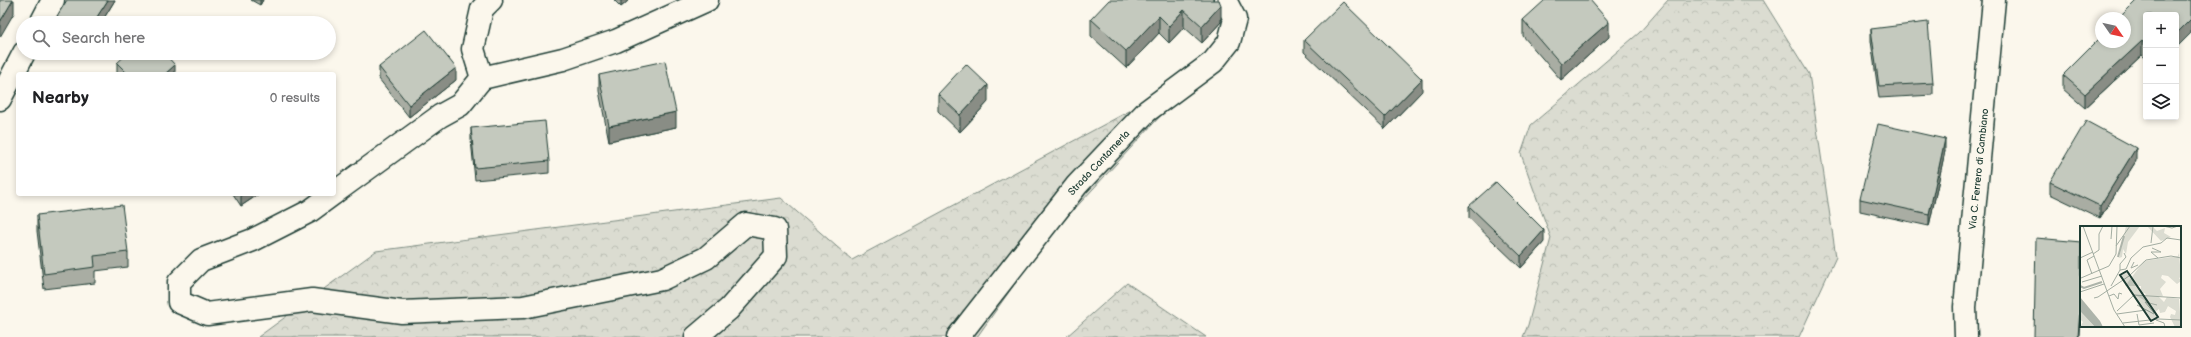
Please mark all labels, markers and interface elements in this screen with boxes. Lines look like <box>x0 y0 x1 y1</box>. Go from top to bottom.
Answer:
north arrow <box>2095 12 2131 48</box>
map controls <box>2143 12 2179 120</box>
button: + <box>2143 12 2179 48</box>
search box <box>16 16 336 60</box>
icon: search <box>30 27 52 49</box>
text: Search here <box>62 29 145 48</box>
button: − <box>2143 48 2179 84</box>
button: layers <box>2143 84 2179 120</box>
text: Nearby <box>32 88 89 108</box>
text: 0 results <box>270 90 320 106</box>
street label: Via C. Ferrero di Cambiano <box>1967 108 1991 230</box>
street label: Strada Cantamerla <box>1066 128 1133 198</box>
inset map <box>2080 226 2181 327</box>

